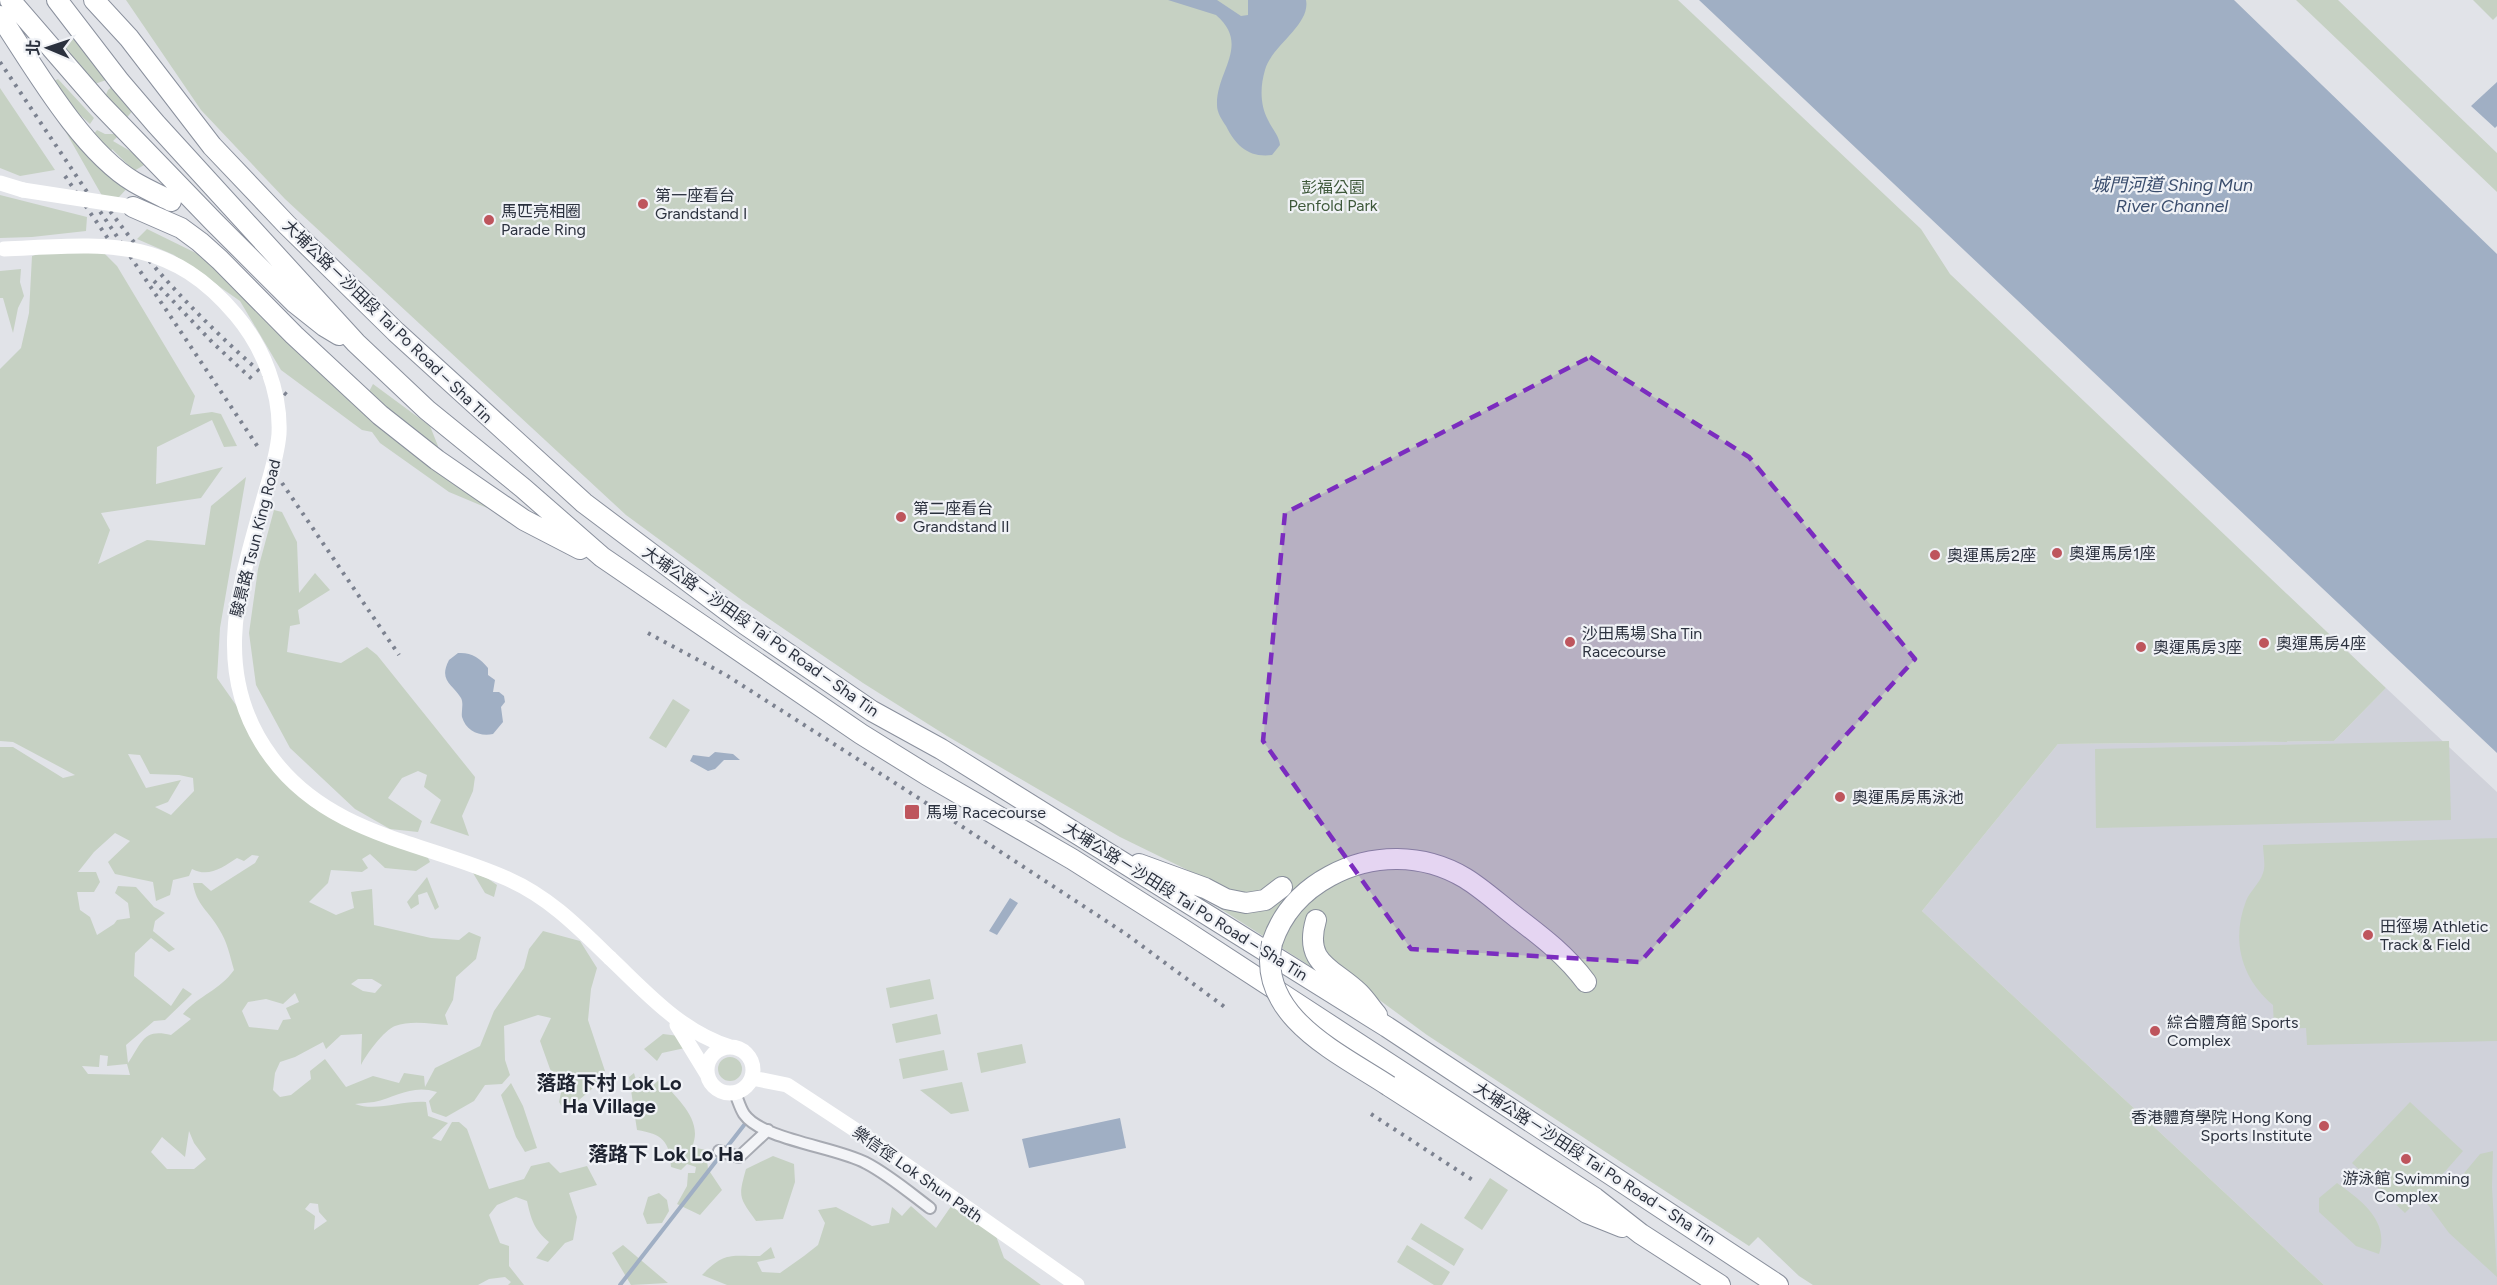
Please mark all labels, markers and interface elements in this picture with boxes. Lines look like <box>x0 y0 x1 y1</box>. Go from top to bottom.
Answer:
north arrow <box>18 18 78 78</box>
text: 北 <box>24 39 43 56</box>
water label: 城門河道 Shing Mun River Channel <box>2091 174 2253 217</box>
park label: 彭福公園 Penfold Park <box>1288 178 1378 215</box>
place label: 第一座看台 Grandstand I <box>655 186 747 223</box>
marker: 第一座看台 Grandstand I <box>636 197 650 211</box>
place label: 馬匹亮相圈 Parade Ring <box>501 202 586 239</box>
marker: 馬匹亮相圈 Parade Ring <box>482 213 496 227</box>
street label: 大埔公路－沙田段 Tai Po Road – Sha Tin <box>279 216 496 427</box>
street label: 駿景路 Tsun King Road <box>227 457 284 619</box>
place label: 第二座看台 Grandstand II <box>913 499 1010 536</box>
marker: 第二座看台 Grandstand II <box>894 510 908 524</box>
street label: 大埔公路－沙田段 Tai Po Road – Sha Tin <box>639 542 882 721</box>
place label: 奧運馬房1座 <box>2069 544 2156 563</box>
place label: 奧運馬房2座 <box>1947 546 2036 565</box>
marker: 奧運馬房1座 <box>2050 546 2064 560</box>
marker: 奧運馬房2座 <box>1928 548 1942 562</box>
place label: 沙田馬場 Sha Tin Racecourse <box>1582 624 1702 661</box>
place label: 奧運馬房4座 <box>2276 634 2366 653</box>
marker: 沙田馬場 Sha Tin Racecourse <box>1563 635 1577 649</box>
marker: 奧運馬房4座 <box>2257 636 2271 650</box>
place label: 奧運馬房3座 <box>2153 638 2242 657</box>
marker: 奧運馬房3座 <box>2134 640 2148 654</box>
place label: 奧運馬房馬泳池 <box>1852 788 1964 807</box>
marker: 奧運馬房馬泳池 <box>1833 790 1847 804</box>
marker: 馬場 Racecourse <box>903 803 921 821</box>
place label: 馬場 Racecourse <box>926 803 1046 822</box>
street label: 大埔公路－沙田段 Tai Po Road – Sha Tin <box>1060 818 1311 985</box>
place label: 田徑場 Athletic Track & Field <box>2380 917 2489 954</box>
marker: 田徑場 Athletic Track & Field <box>2361 928 2375 942</box>
place label: 綜合體育館 Sports Complex <box>2167 1013 2298 1050</box>
marker: 綜合體育館 Sports Complex <box>2148 1024 2162 1038</box>
district label: 落路下村 Lok Lo Ha Village <box>537 1071 682 1118</box>
street label: 大埔公路－沙田段 Tai Po Road – Sha Tin <box>1471 1078 1719 1249</box>
place label: 香港體育學院 Hong Kong Sports Institute <box>2131 1108 2312 1145</box>
marker: 香港體育學院 Hong Kong Sports Institute <box>2317 1119 2331 1133</box>
street label: 樂信徑 Lok Shun Path <box>849 1122 986 1226</box>
district label: 落路下 Lok Lo Ha <box>588 1142 744 1166</box>
marker: 游泳館 Swimming Complex <box>2399 1152 2413 1166</box>
place label: 游泳館 Swimming Complex <box>2342 1169 2470 1206</box>

